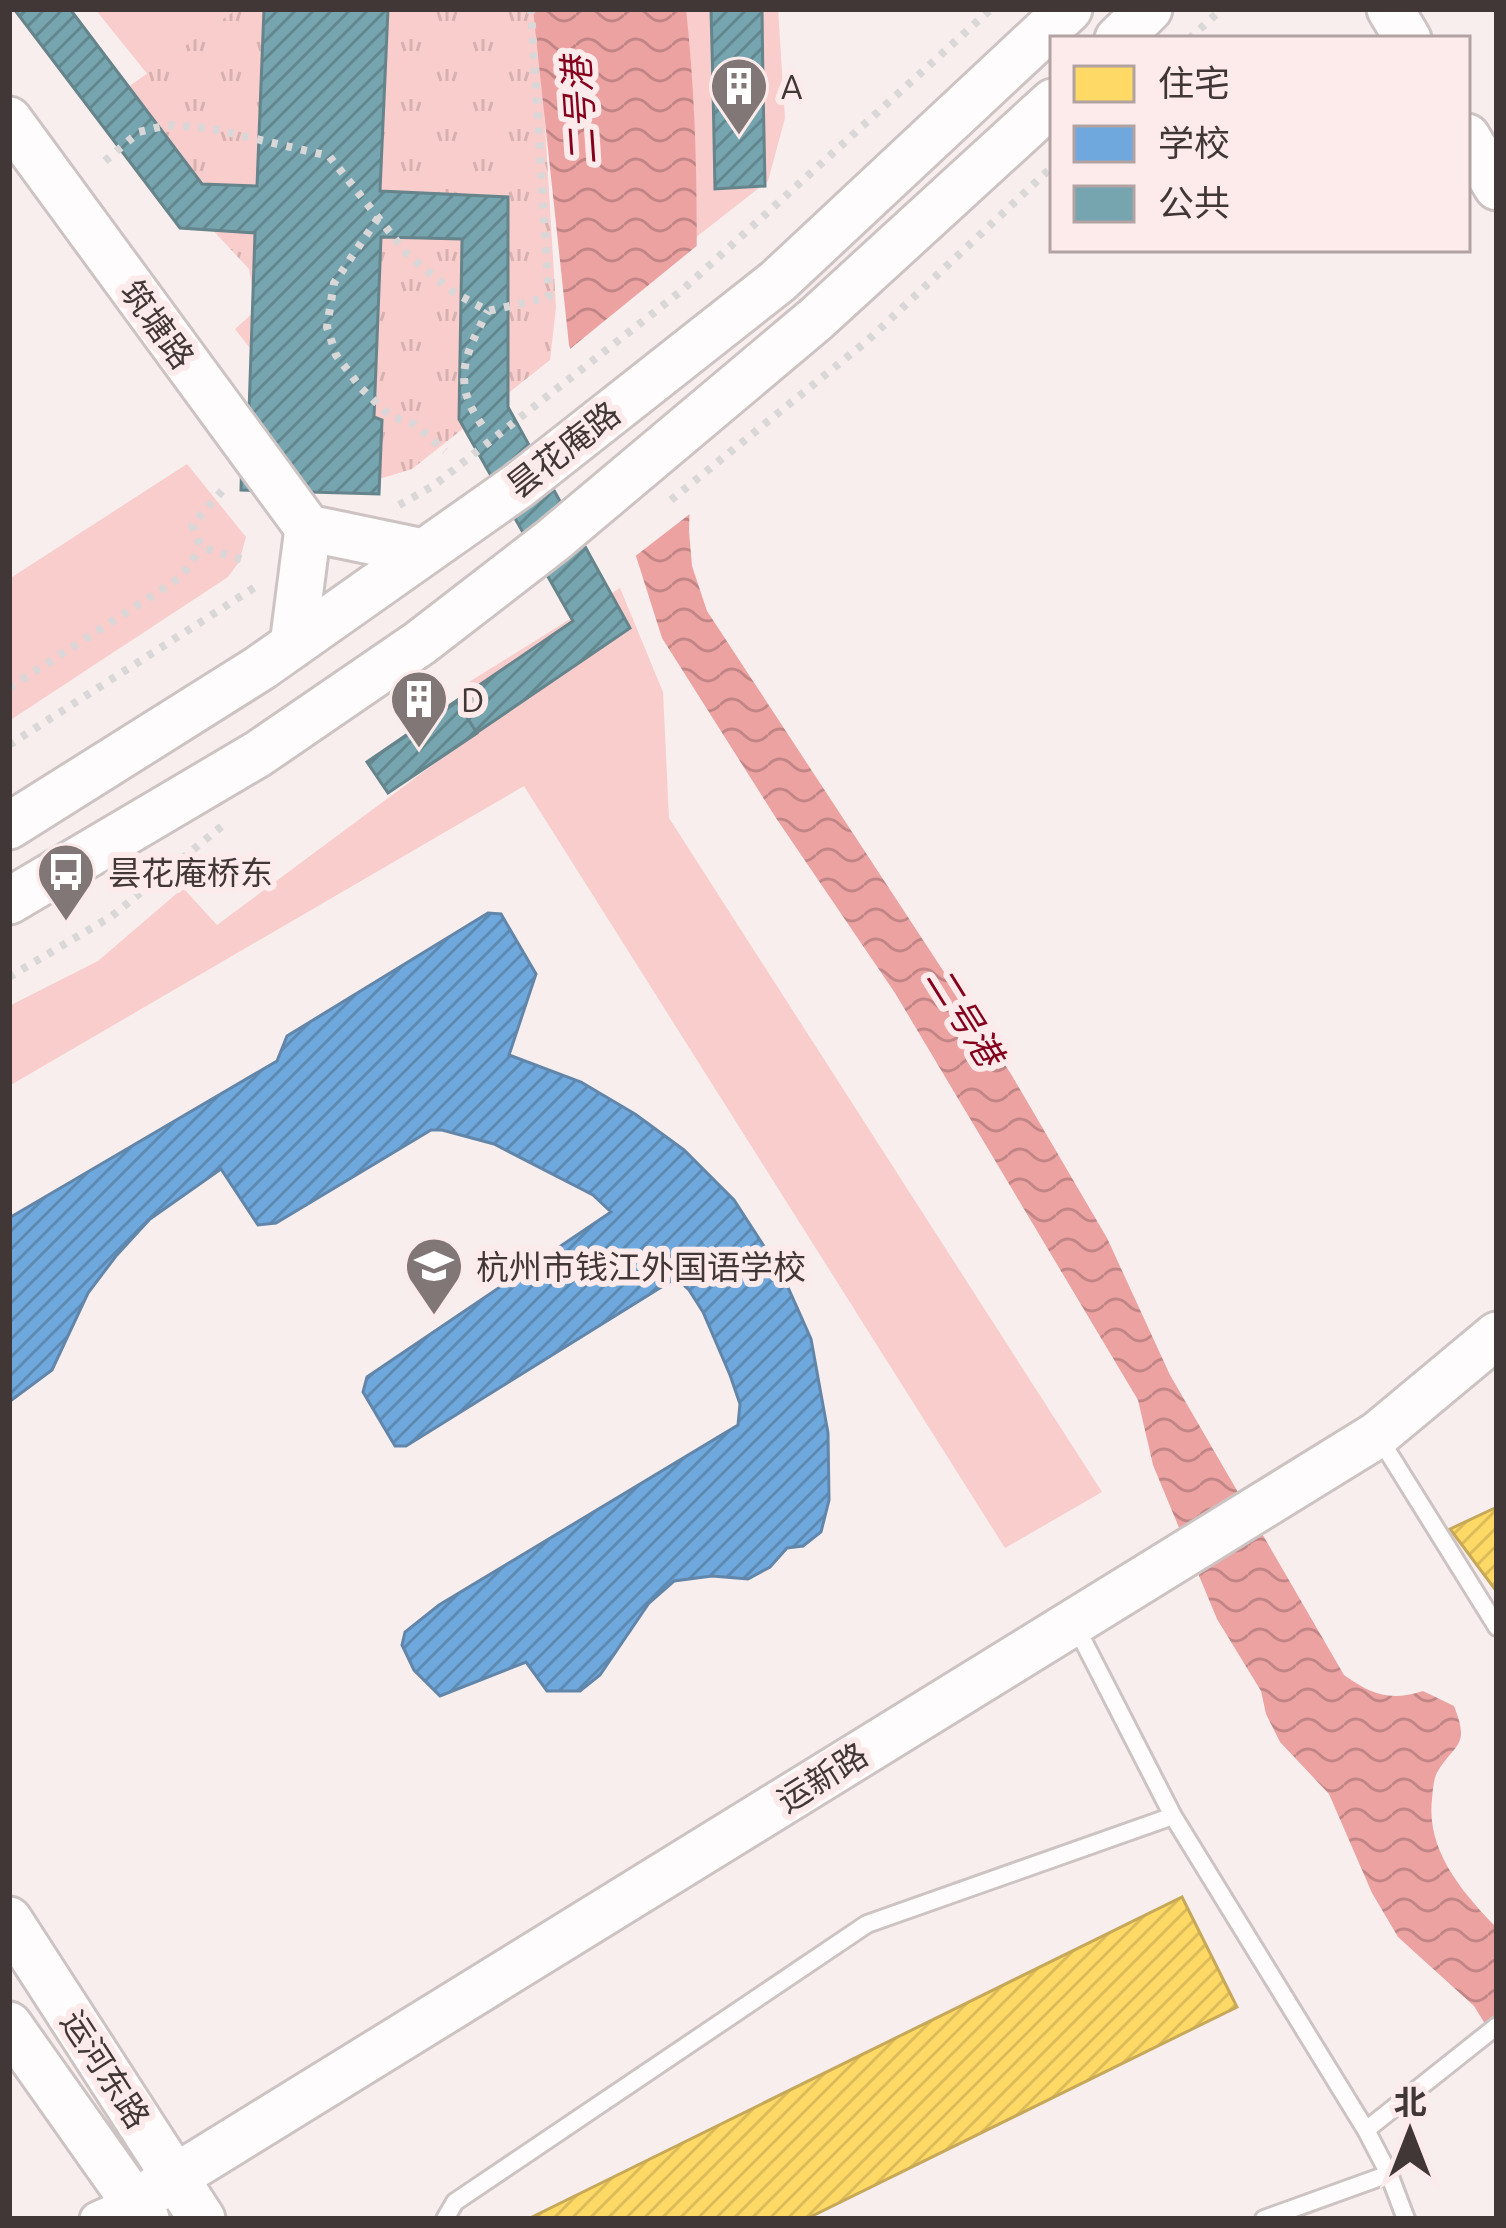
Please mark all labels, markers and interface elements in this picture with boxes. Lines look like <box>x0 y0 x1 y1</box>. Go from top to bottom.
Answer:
legend <box>1050 36 1470 252</box>
water label: 二号港 <box>554 51 603 166</box>
building icon: A <box>708 55 770 137</box>
text: 住宅 <box>1158 62 1230 103</box>
place label: A <box>781 68 803 105</box>
text: 学校 <box>1158 122 1230 163</box>
text: 公共 <box>1158 182 1230 223</box>
street label: 筑塘路 <box>114 273 202 375</box>
street label: 昙花庵路 <box>500 394 626 504</box>
building icon: D <box>388 668 450 750</box>
place label: D <box>461 681 484 718</box>
bus stop icon: 昙花庵桥东 <box>35 841 97 923</box>
place label: 昙花庵桥东 <box>108 854 273 891</box>
water label: 二号港 <box>919 959 1014 1077</box>
school or university icon: 杭州市钱江外国语学校 <box>403 1235 465 1317</box>
place label: 杭州市钱江外国语学校 <box>476 1248 806 1285</box>
street label: 运新路 <box>770 1735 874 1819</box>
street label: 运河东路 <box>55 2004 157 2134</box>
north arrow <box>1350 2072 1470 2192</box>
text: 北 <box>1394 2083 1427 2120</box>

